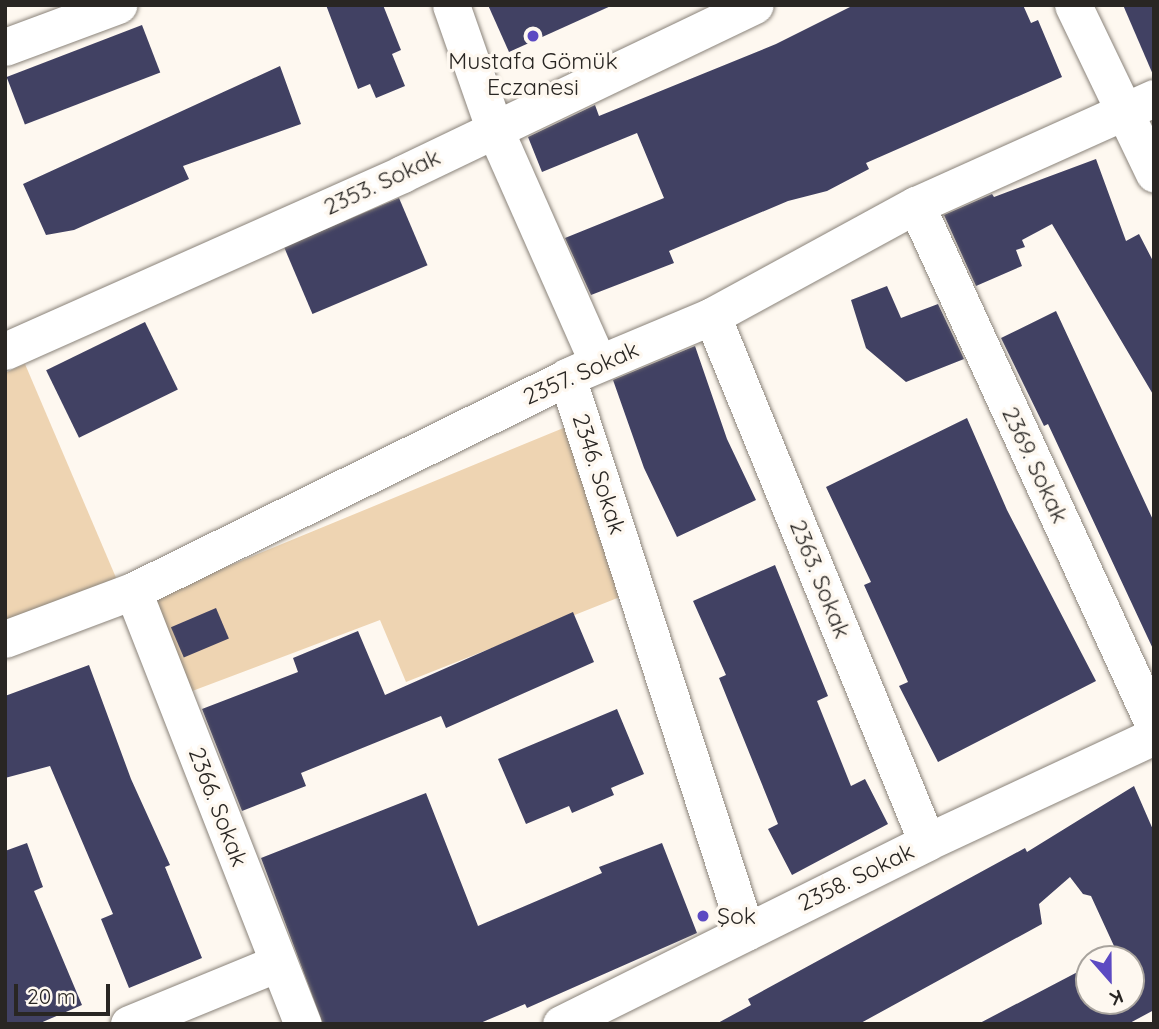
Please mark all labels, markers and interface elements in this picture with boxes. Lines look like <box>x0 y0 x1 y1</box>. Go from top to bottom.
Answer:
marker: Mustafa Gömük Eczanesi <box>525 28 541 44</box>
place label: Mustafa Gömük Eczanesi <box>448 47 618 101</box>
street label: 2353. Sokak <box>319 143 445 221</box>
street label: 2357. Sokak <box>519 335 643 411</box>
street label: 2369. Sokak <box>996 403 1074 527</box>
street label: 2346. Sokak <box>567 410 631 538</box>
street label: 2363. Sokak <box>784 516 856 642</box>
street label: 2366. Sokak <box>183 744 253 870</box>
street label: 2358. Sokak <box>794 837 918 917</box>
place label: Şok <box>717 902 756 930</box>
marker: Şok <box>695 908 711 924</box>
north arrow <box>1075 945 1145 1015</box>
scale bar <box>18 970 114 1014</box>
text: 20 m <box>27 983 76 1009</box>
text: K <box>1107 984 1127 1011</box>

